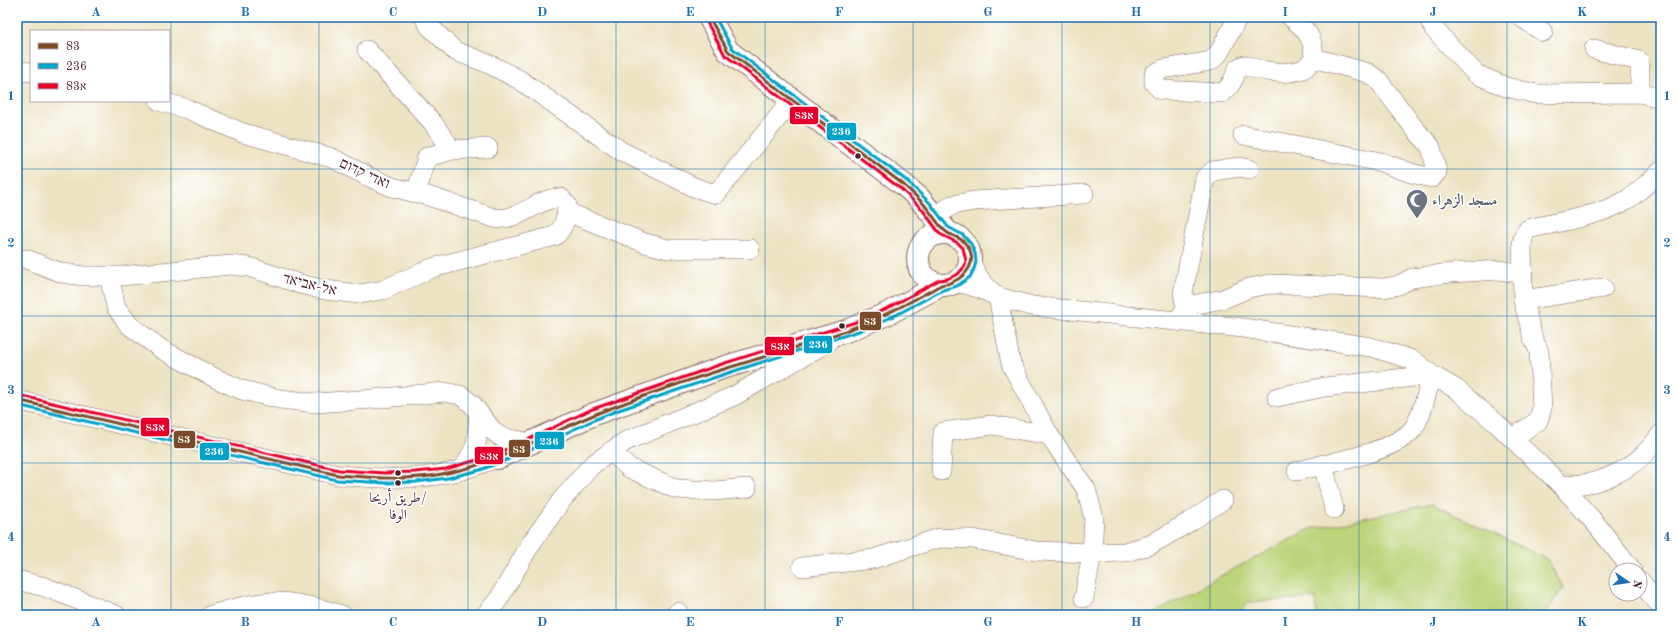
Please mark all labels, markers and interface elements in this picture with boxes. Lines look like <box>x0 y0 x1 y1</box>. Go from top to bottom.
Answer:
text: A <box>91 6 101 19</box>
text: B <box>240 6 250 19</box>
text: C <box>389 6 397 19</box>
text: D <box>537 6 547 19</box>
text: E <box>686 6 695 19</box>
text: F <box>835 6 844 19</box>
text: G <box>983 6 993 19</box>
text: H <box>1131 6 1142 19</box>
text: I <box>1282 6 1288 19</box>
text: J <box>1429 6 1437 19</box>
text: K <box>1577 6 1587 19</box>
legend <box>30 30 170 102</box>
text: 83 <box>66 41 80 53</box>
text: 236 <box>66 61 87 73</box>
text: 83א <box>66 81 86 93</box>
text: 1 <box>7 90 15 103</box>
text: 1 <box>1663 90 1671 103</box>
line badge: 83א <box>789 106 819 125</box>
text: 83א <box>795 111 813 122</box>
line badge: 236 <box>826 122 857 141</box>
text: 236 <box>831 127 851 138</box>
unlabelled marker <box>853 151 863 161</box>
street label: ואדי קדום <box>337 156 392 192</box>
mosque icon: مسجد الزهراء <box>1404 187 1430 220</box>
place label: مسجد الزهراء <box>1432 193 1498 210</box>
text: 2 <box>7 237 15 250</box>
text: 2 <box>1663 237 1671 250</box>
street label: אל-אביאד <box>281 271 338 299</box>
line badge: 83 <box>859 311 882 331</box>
text: 83 <box>864 317 876 328</box>
unlabelled marker <box>837 321 847 331</box>
line badge: 236 <box>803 335 833 354</box>
line badge: 83א <box>764 336 795 356</box>
text: 236 <box>808 340 828 351</box>
text: 83א <box>771 342 789 353</box>
text: 3 <box>7 384 15 397</box>
text: 3 <box>1663 384 1671 397</box>
line badge: 83א <box>140 417 170 437</box>
text: 83א <box>146 423 164 434</box>
line badge: 83 <box>173 430 196 449</box>
line badge: 236 <box>534 431 565 450</box>
text: 83 <box>178 435 190 446</box>
text: 236 <box>539 437 559 448</box>
line badge: 83 <box>508 439 531 458</box>
line badge: 236 <box>199 442 230 461</box>
text: 83 <box>513 445 525 456</box>
line badge: 83א <box>474 446 504 465</box>
text: 236 <box>204 447 224 458</box>
text: 83א <box>480 452 498 463</box>
unlabelled marker <box>393 468 403 478</box>
marker: طريق أريحا/ الوفا <box>393 478 403 488</box>
place label: طريق أريحا/ الوفا <box>369 487 427 523</box>
text: 4 <box>7 531 15 544</box>
text: 4 <box>1663 531 1671 544</box>
north arrow <box>1608 562 1648 602</box>
text: N <box>1630 579 1643 590</box>
text: A <box>91 616 101 629</box>
text: B <box>240 616 250 629</box>
text: C <box>389 616 397 629</box>
text: D <box>537 616 547 629</box>
text: E <box>686 616 695 629</box>
text: F <box>835 616 844 629</box>
text: G <box>983 616 993 629</box>
text: H <box>1131 616 1142 629</box>
text: I <box>1282 616 1288 629</box>
text: J <box>1429 616 1437 629</box>
text: K <box>1577 616 1587 629</box>

